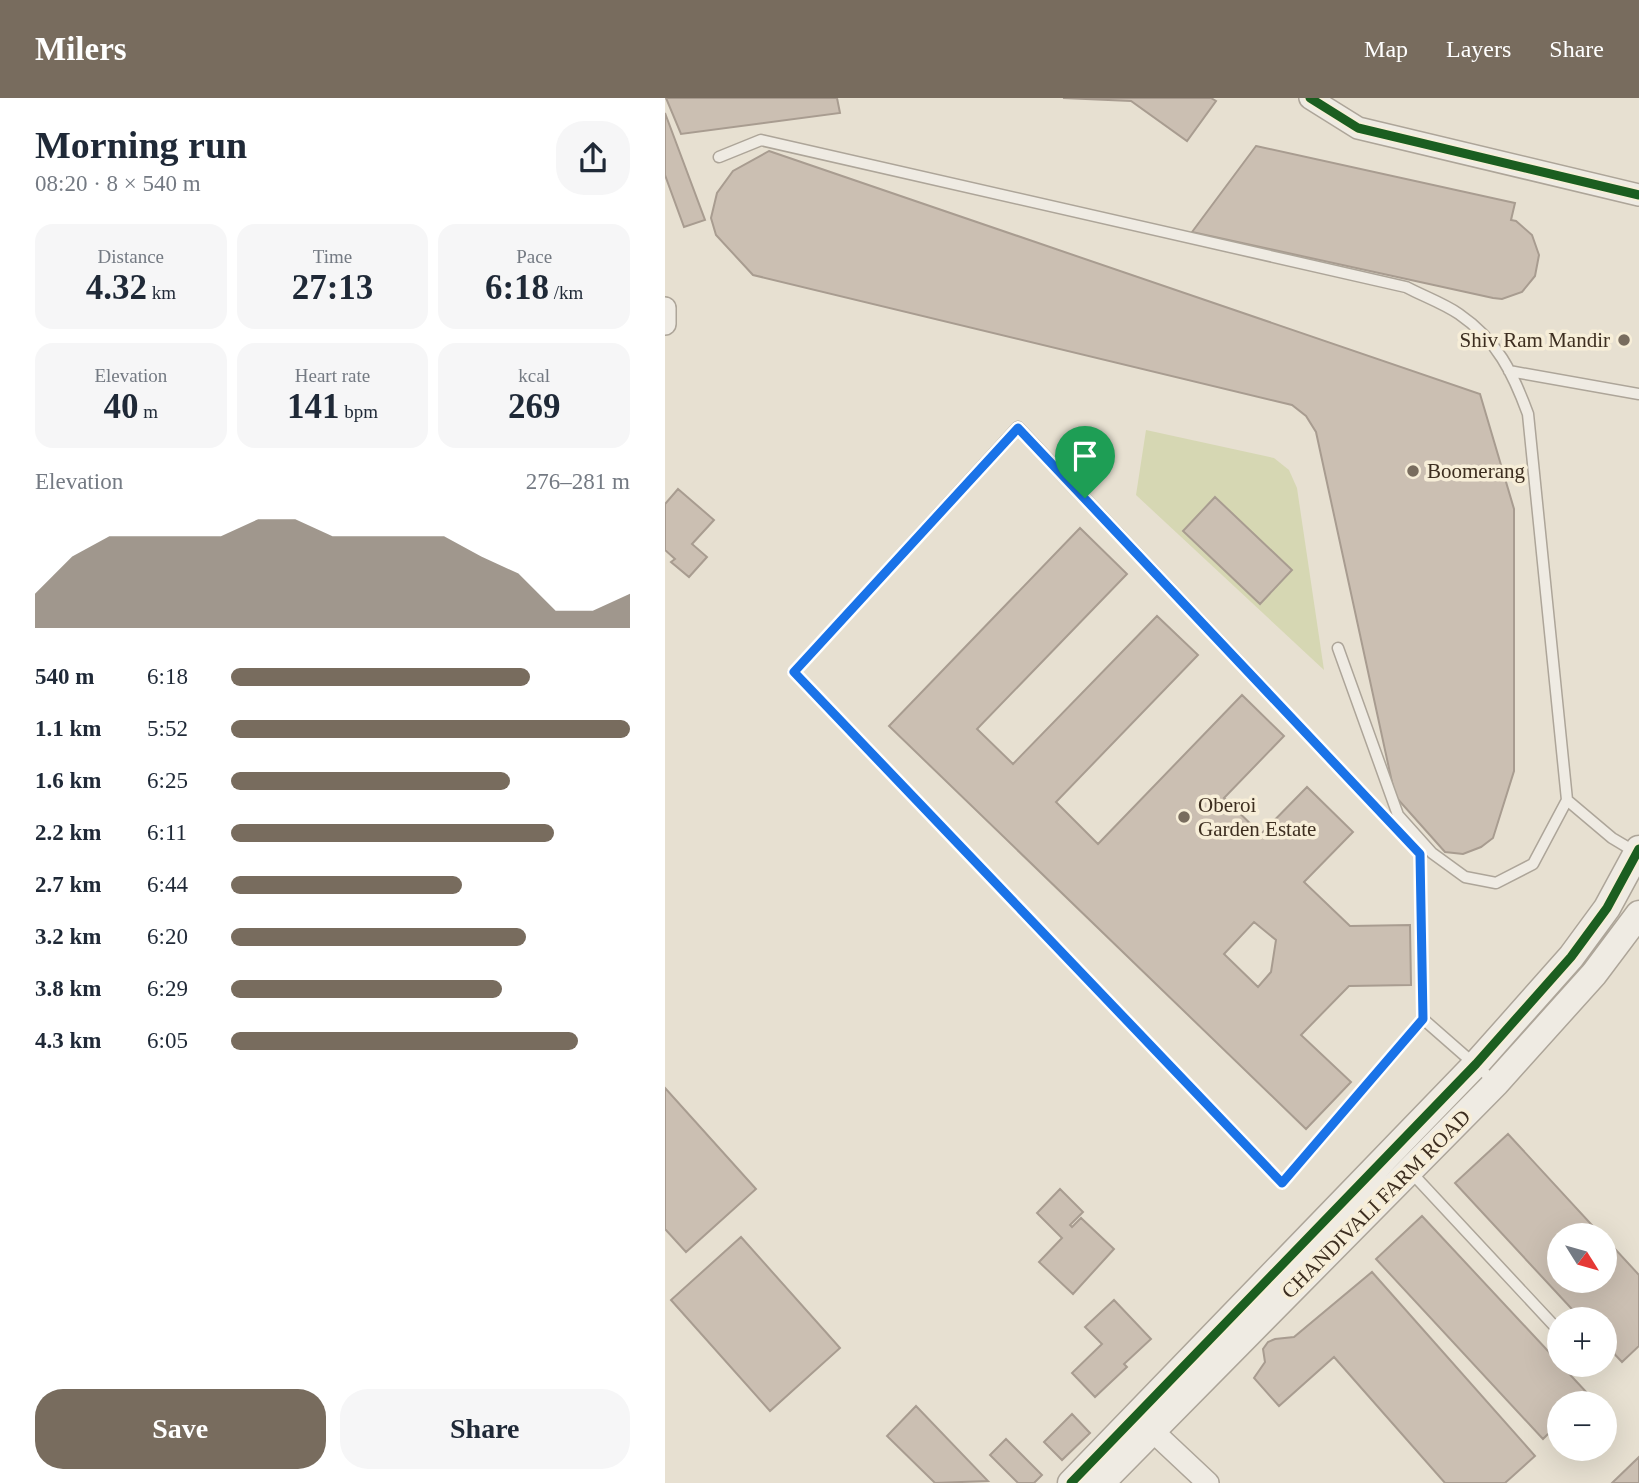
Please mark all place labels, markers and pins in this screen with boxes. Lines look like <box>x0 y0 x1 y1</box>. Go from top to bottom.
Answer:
place label: Shiv Ram Mandir <box>1460 328 1610 352</box>
marker: Shiv Ram Mandir <box>1616 332 1632 348</box>
pin <box>1055 426 1115 498</box>
place label: Boomerang <box>1427 459 1525 483</box>
marker: Boomerang <box>1405 463 1421 479</box>
place label: Oberoi Garden Estate <box>1198 793 1316 841</box>
marker: Oberoi Garden Estate <box>1176 809 1192 825</box>

